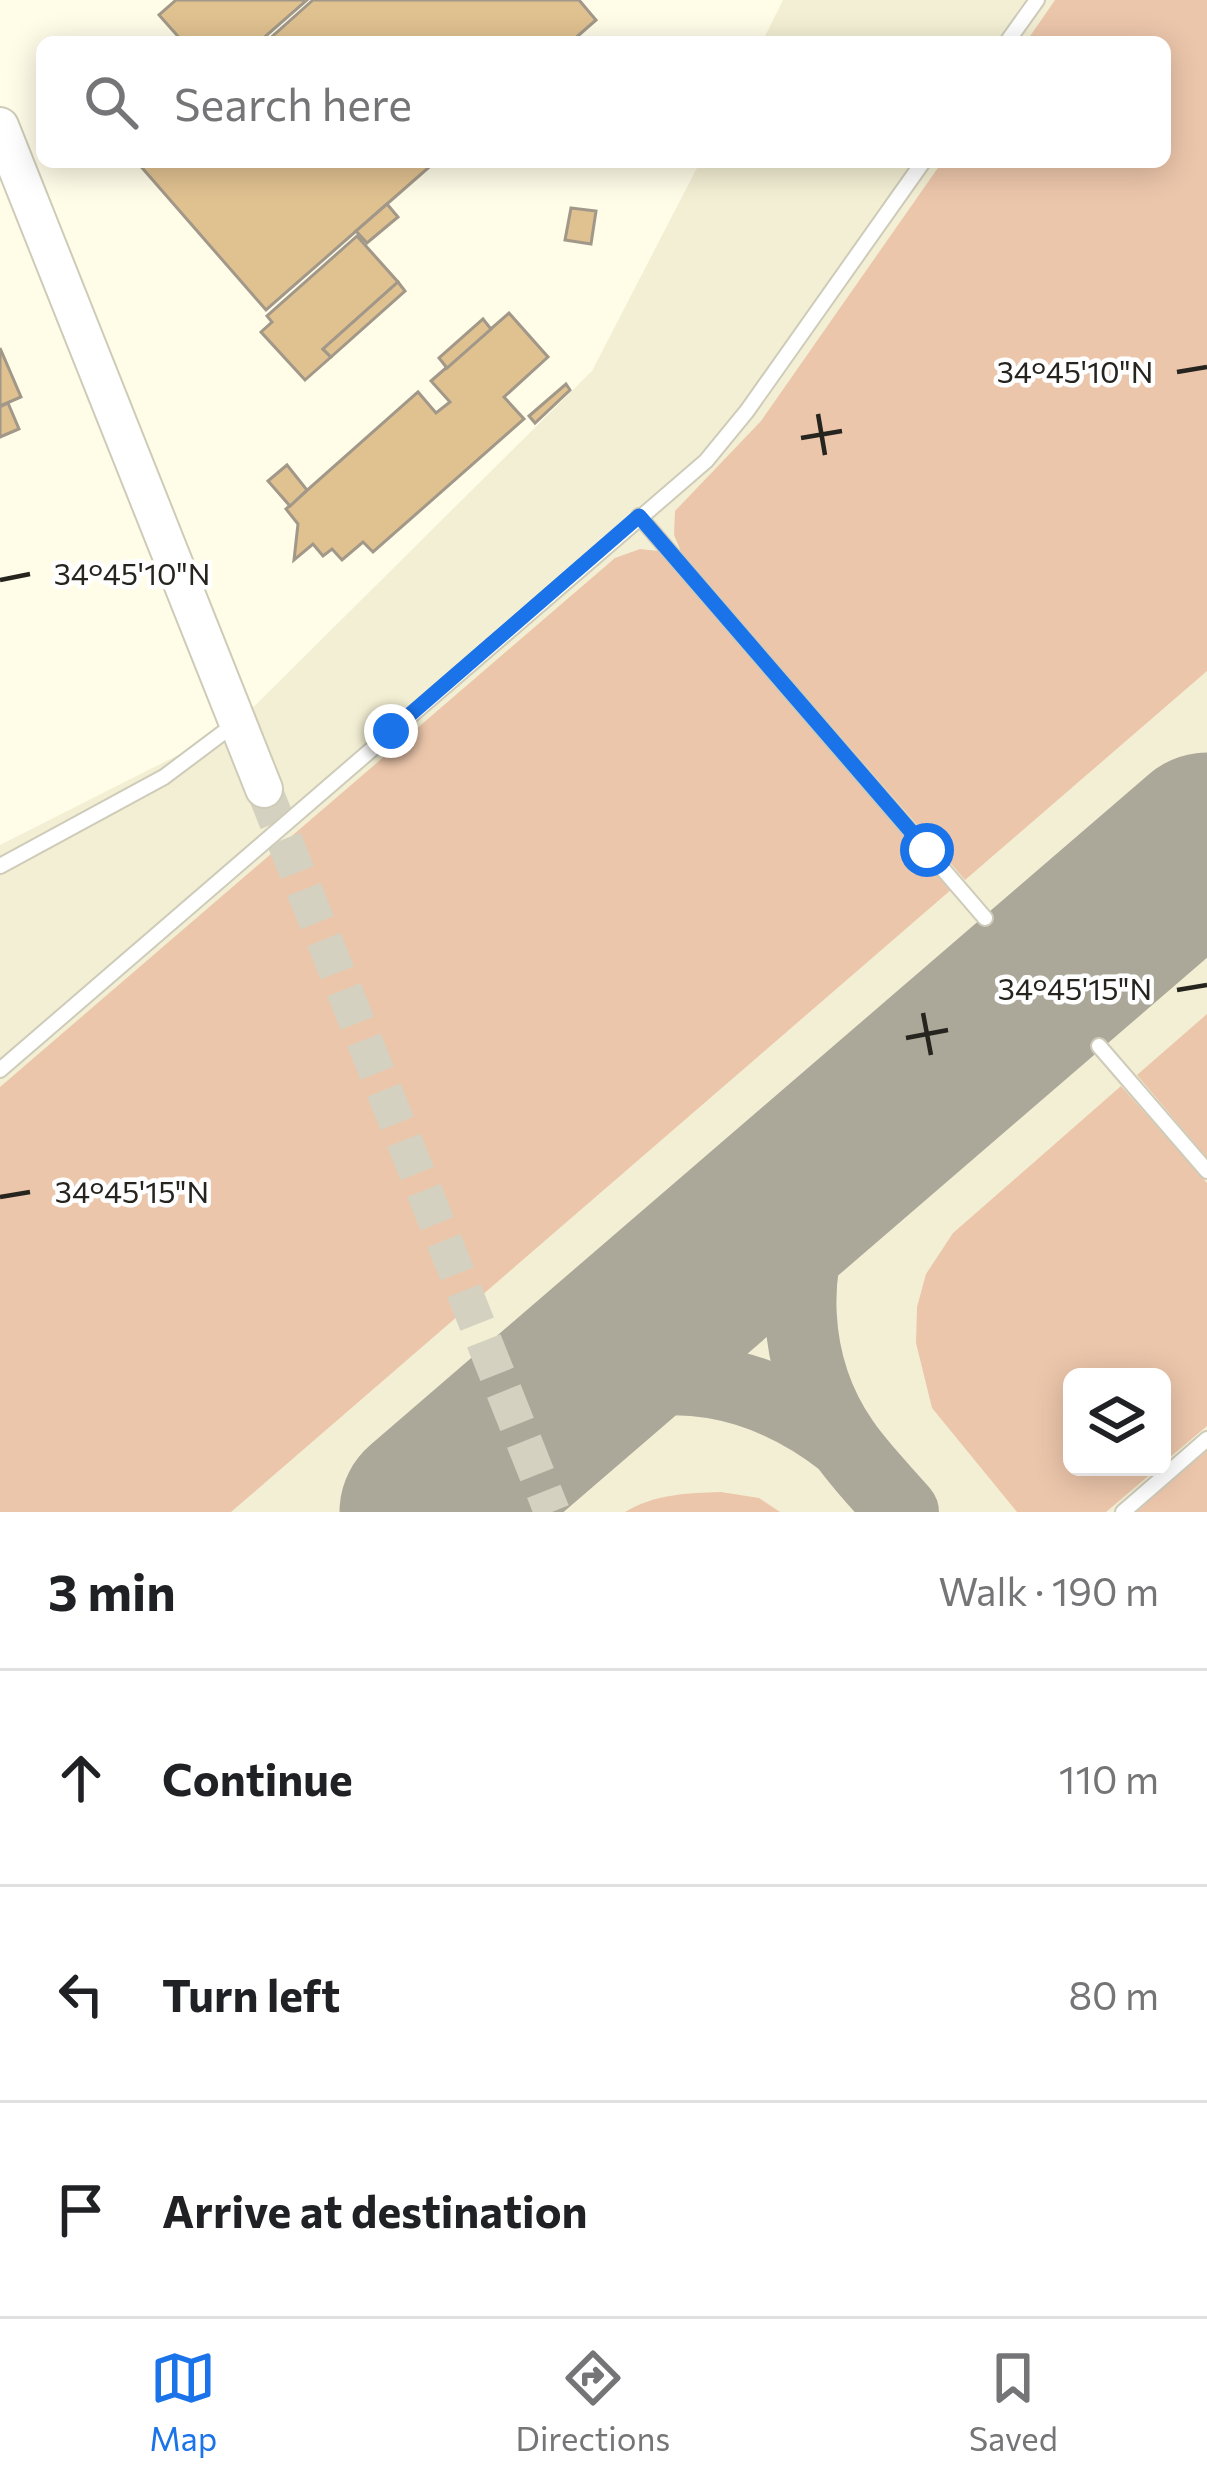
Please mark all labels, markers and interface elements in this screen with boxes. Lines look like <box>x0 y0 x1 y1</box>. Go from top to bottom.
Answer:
search box <box>36 36 1171 168</box>
icon: search <box>78 69 144 135</box>
text: Search here <box>174 75 412 130</box>
text: 34°45'10"N <box>997 352 1153 389</box>
text: 34°45'10"N <box>54 554 210 591</box>
route end <box>364 704 418 758</box>
route start <box>900 823 954 877</box>
text: 34°45'15"N <box>998 969 1152 1006</box>
text: 34°45'15"N <box>55 1172 209 1209</box>
map controls <box>1063 1368 1171 1476</box>
button: layers <box>1063 1368 1171 1476</box>
text: 3 min <box>48 1559 176 1622</box>
text: Walk · 190 m <box>938 1566 1159 1614</box>
icon: ahead <box>48 1745 114 1811</box>
text: Continue <box>162 1750 353 1805</box>
text: 110 m <box>1059 1754 1159 1802</box>
icon: left <box>48 1961 114 2027</box>
text: Turn left <box>162 1966 340 2021</box>
text: 80 m <box>1068 1970 1159 2018</box>
icon: arrive <box>48 2177 114 2243</box>
text: Arrive at destination <box>162 2182 588 2237</box>
tab: Map <box>149 2345 217 2458</box>
tab: Directions <box>516 2345 670 2458</box>
tab: Saved <box>969 2345 1058 2458</box>

